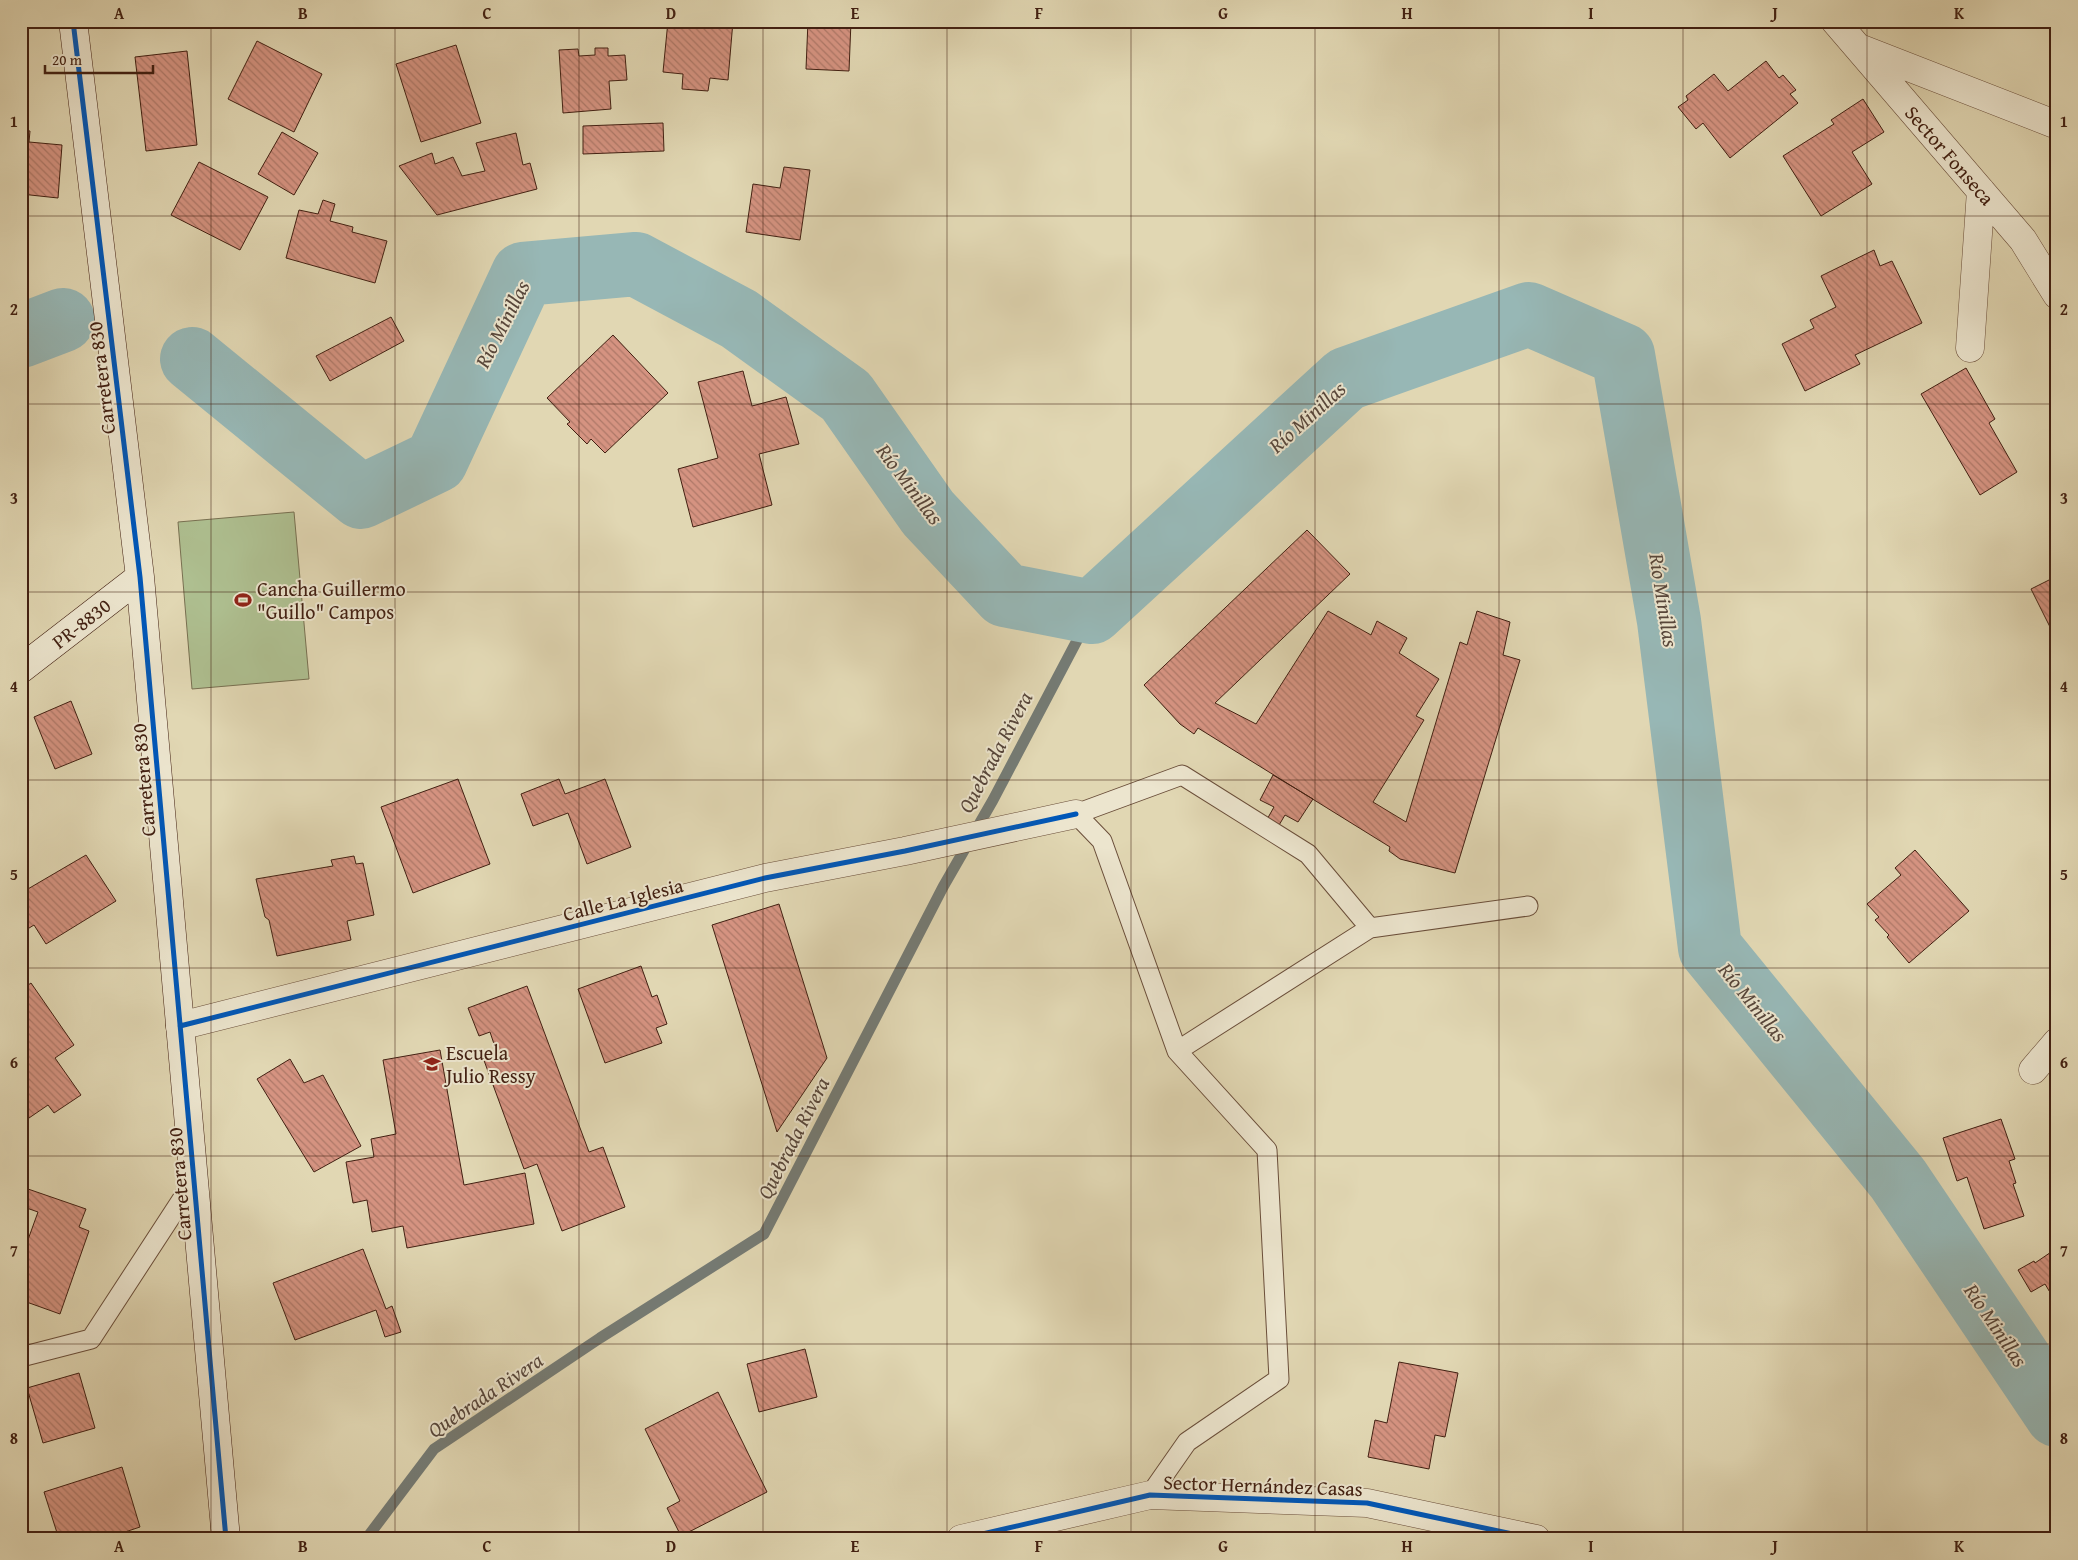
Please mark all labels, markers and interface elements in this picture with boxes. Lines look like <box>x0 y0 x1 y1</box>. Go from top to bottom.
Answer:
text: A <box>114 1 125 25</box>
text: B <box>298 1 308 25</box>
text: C <box>482 1 492 25</box>
text: D <box>666 1 676 25</box>
text: E <box>851 1 860 25</box>
text: F <box>1035 1 1043 25</box>
text: G <box>1218 1 1228 25</box>
text: H <box>1401 1 1413 25</box>
text: I <box>1588 1 1594 25</box>
text: J <box>1769 1 1778 25</box>
text: K <box>1954 1 1965 25</box>
scale bar <box>45 42 152 74</box>
text: 20 m <box>52 49 83 70</box>
street label: Sector Fonseca <box>1898 99 2002 212</box>
text: 1 <box>10 109 18 133</box>
text: 1 <box>2060 109 2068 133</box>
water label: Río Minillas <box>466 274 537 374</box>
text: 2 <box>10 297 18 321</box>
text: 2 <box>2060 297 2068 321</box>
street label: Carretera 830 <box>80 320 122 436</box>
water label: Río Minillas <box>1261 374 1353 461</box>
water label: Río Minillas <box>869 436 951 531</box>
text: 3 <box>10 486 18 510</box>
text: 3 <box>2060 486 2068 510</box>
water label: Río Minillas <box>1641 550 1687 650</box>
place label: Cancha Guillermo "Guillo" Campos <box>257 574 406 626</box>
sports icon: Cancha Guillermo "Guillo" Campos <box>233 590 253 610</box>
street label: PR-8830 <box>45 591 117 655</box>
text: 4 <box>10 674 18 698</box>
text: 4 <box>2060 674 2068 698</box>
water label: Quebrada Rivera <box>950 686 1040 818</box>
street label: Carretera 830 <box>124 722 162 838</box>
text: 5 <box>10 862 18 886</box>
text: 5 <box>2060 862 2068 886</box>
street label: Calle La Iglesia <box>560 870 687 928</box>
water label: Río Minillas <box>1711 955 1795 1049</box>
place label: Escuela Julio Ressy <box>443 1038 536 1090</box>
text: 6 <box>10 1050 18 1074</box>
text: 6 <box>2060 1050 2068 1074</box>
school or university icon: Escuela Julio Ressy <box>422 1054 442 1074</box>
water label: Quebrada Rivera <box>749 1071 837 1204</box>
street label: Carretera 830 <box>160 1126 198 1242</box>
text: 7 <box>10 1238 18 1262</box>
text: 7 <box>2060 1238 2068 1262</box>
water label: Río Minillas <box>1956 1276 2036 1373</box>
water label: Quebrada Rivera <box>421 1345 549 1445</box>
text: 8 <box>10 1426 18 1450</box>
text: 8 <box>2060 1426 2068 1450</box>
street label: Sector Hernández Casas <box>1163 1467 1363 1503</box>
text: A <box>114 1534 125 1558</box>
text: B <box>298 1534 308 1558</box>
text: C <box>482 1534 492 1558</box>
text: D <box>666 1534 676 1558</box>
text: E <box>851 1534 860 1558</box>
text: F <box>1035 1534 1043 1558</box>
text: G <box>1218 1534 1228 1558</box>
text: H <box>1401 1534 1413 1558</box>
text: I <box>1588 1534 1594 1558</box>
text: J <box>1769 1534 1778 1558</box>
text: K <box>1954 1534 1965 1558</box>

